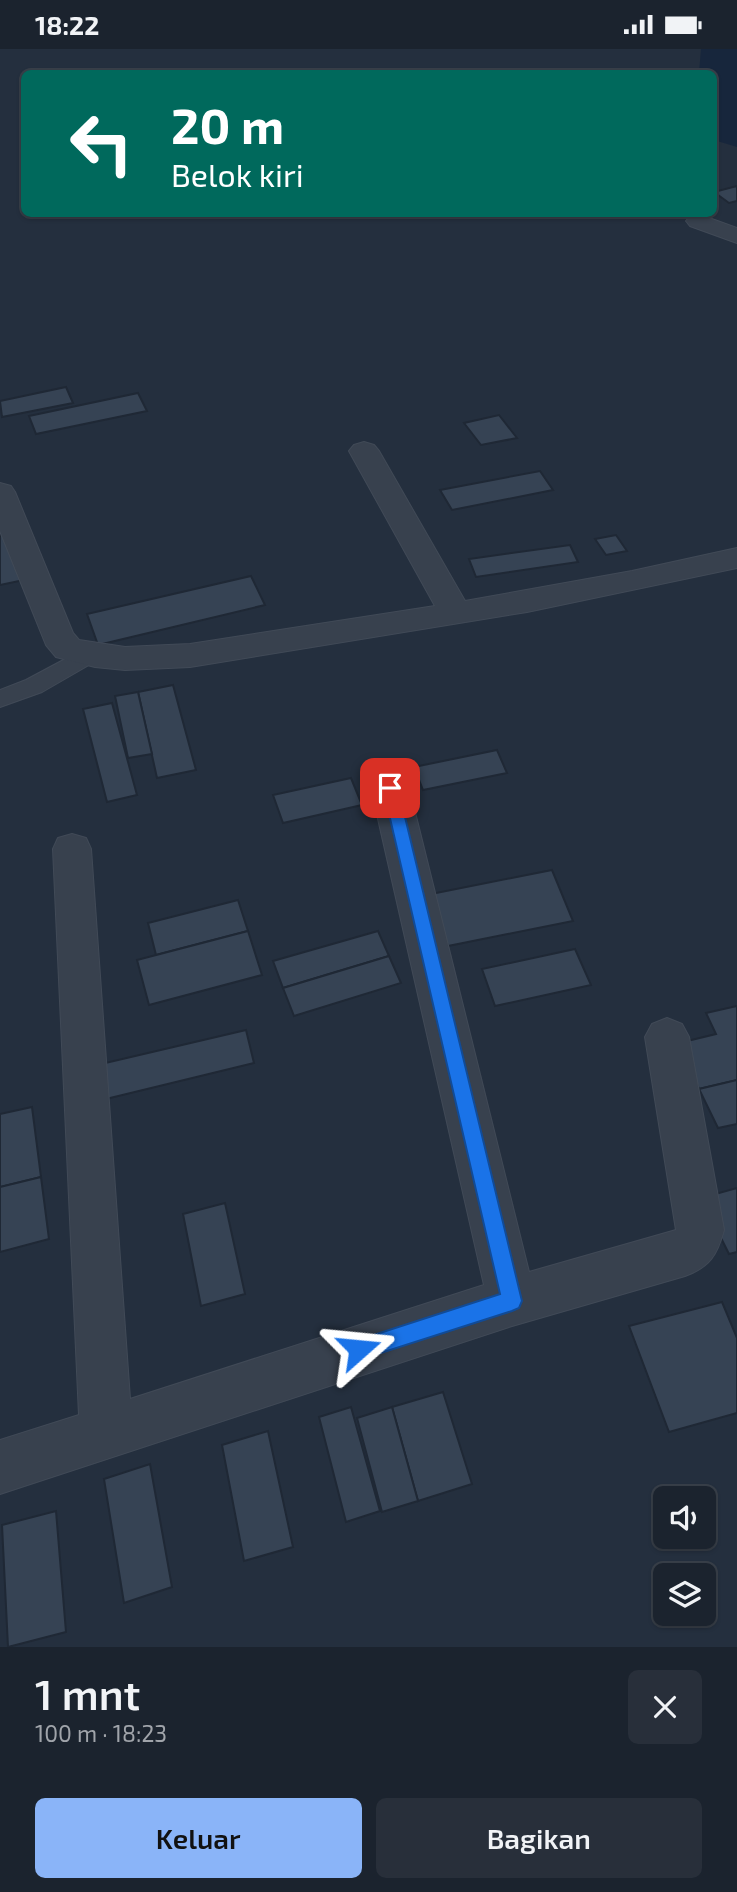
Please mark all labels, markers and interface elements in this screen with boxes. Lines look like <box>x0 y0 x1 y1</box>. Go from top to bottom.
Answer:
text: 18:22 <box>35 9 99 40</box>
text: 20 m <box>171 95 284 154</box>
icon: left <box>56 98 147 189</box>
text: Belok kiri <box>171 155 304 193</box>
pin <box>360 758 420 818</box>
icon: arrive <box>371 769 409 807</box>
position arrow <box>322 1312 396 1386</box>
map controls <box>653 1486 716 1626</box>
button: sound <box>653 1486 716 1549</box>
button: layers <box>653 1563 716 1626</box>
text: 1 mnt <box>35 1668 140 1718</box>
button: close <box>628 1670 702 1744</box>
text: 100 m · 18:23 <box>35 1719 167 1747</box>
button: Keluar <box>35 1798 362 1878</box>
button: Bagikan <box>376 1798 702 1878</box>

